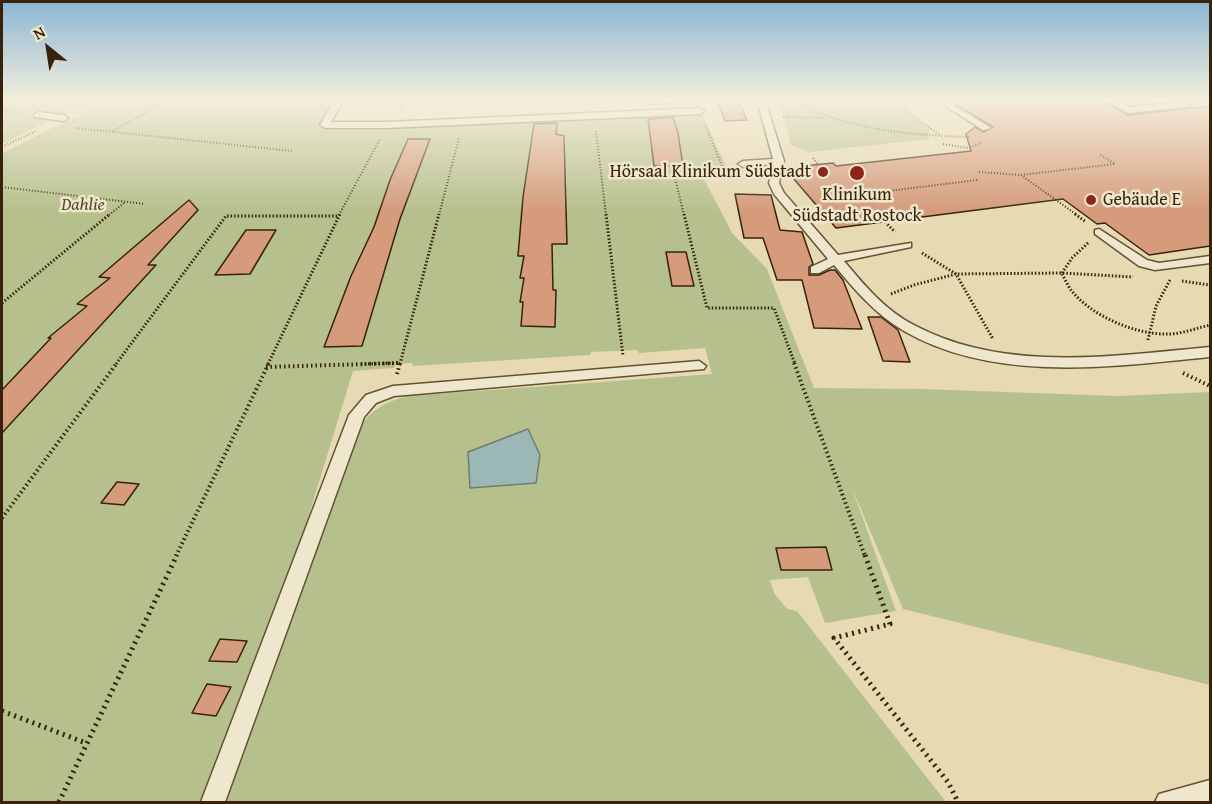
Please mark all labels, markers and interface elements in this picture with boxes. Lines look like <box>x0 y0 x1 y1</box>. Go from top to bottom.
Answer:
north arrow <box>18 18 78 78</box>
text: N <box>28 19 50 45</box>
place label: Hörsaal Klinikum Südstadt <box>610 161 811 183</box>
marker: Klinikum Südstadt Rostock <box>848 164 866 182</box>
marker: Hörsaal Klinikum Südstadt <box>816 165 830 179</box>
place label: Klinikum Südstadt Rostock <box>792 184 922 226</box>
place label: Gebäude E <box>1103 189 1181 211</box>
marker: Gebäude E <box>1084 193 1098 207</box>
park label: Dahlie <box>61 194 105 216</box>

